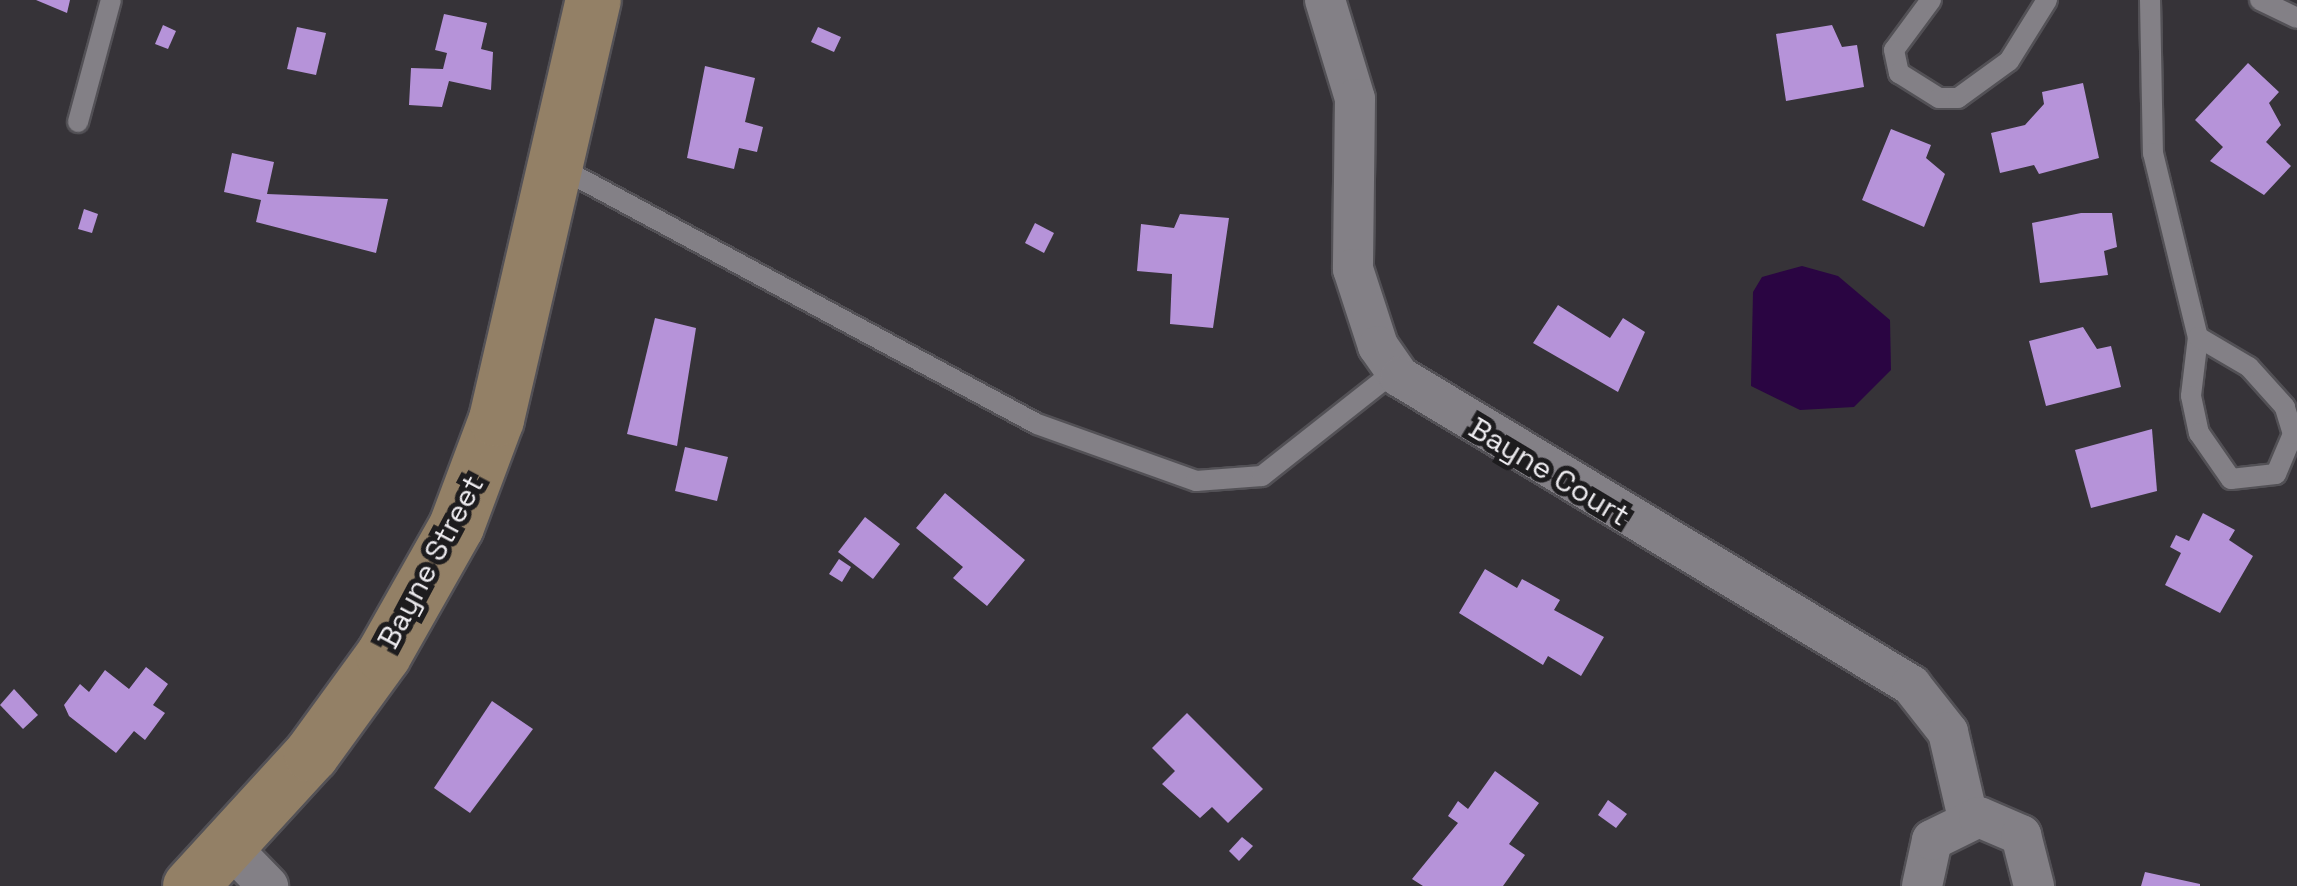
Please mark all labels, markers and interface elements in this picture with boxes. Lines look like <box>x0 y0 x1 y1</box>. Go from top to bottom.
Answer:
street label: Bayne Court <box>1463 410 1635 534</box>
street label: Bayne Street <box>370 469 492 655</box>

